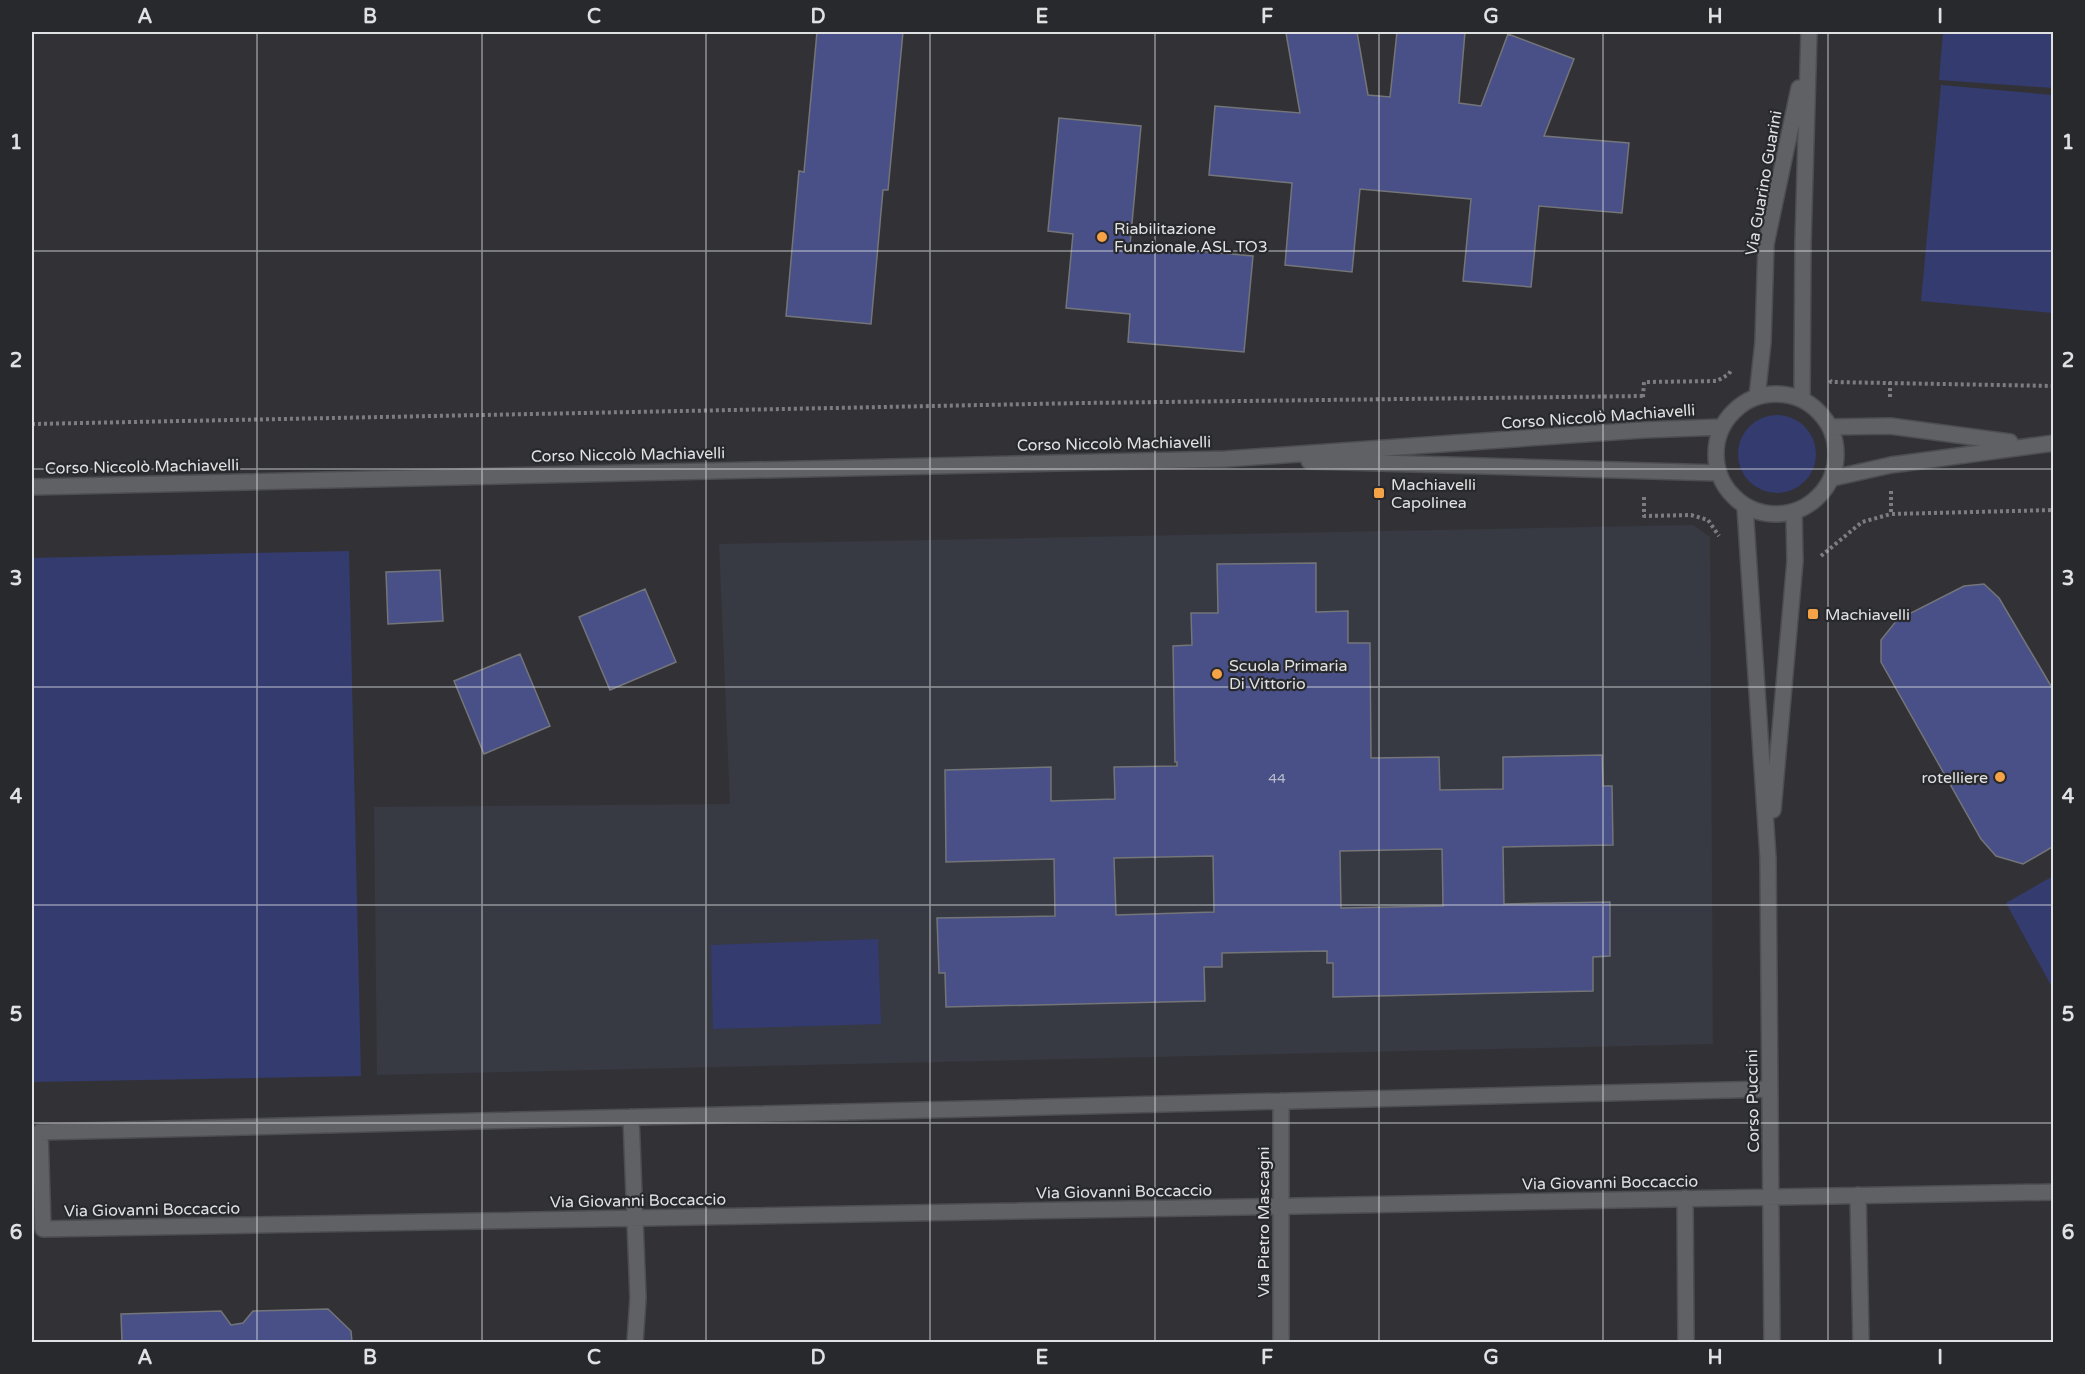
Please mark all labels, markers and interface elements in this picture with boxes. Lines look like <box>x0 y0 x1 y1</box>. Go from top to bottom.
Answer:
text: A <box>138 5 153 29</box>
text: B <box>363 5 377 29</box>
text: C <box>587 5 601 29</box>
text: D <box>810 5 826 29</box>
text: E <box>1036 5 1049 29</box>
text: F <box>1261 5 1273 29</box>
text: G <box>1483 5 1499 29</box>
text: H <box>1707 5 1723 29</box>
text: I <box>1937 5 1943 29</box>
street label: Via Guarino Guarini <box>1741 109 1787 257</box>
text: 1 <box>10 131 22 155</box>
text: 1 <box>2062 131 2074 155</box>
place label: Riabilitazione Funzionale ASL TO3 <box>1114 219 1268 257</box>
marker: Riabilitazione Funzionale ASL TO3 <box>1095 230 1109 244</box>
text: 2 <box>10 349 22 373</box>
text: 2 <box>2062 349 2074 373</box>
street label: Corso Niccolò Machiavelli <box>1500 400 1696 434</box>
street label: Corso Niccolò Machiavelli <box>1017 432 1211 456</box>
street label: Corso Niccolò Machiavelli <box>531 443 725 467</box>
street label: Corso Niccolò Machiavelli <box>45 455 239 479</box>
place label: Machiavelli Capolinea <box>1391 475 1476 513</box>
marker: Machiavelli Capolinea <box>1372 486 1386 500</box>
text: 3 <box>10 567 22 591</box>
text: 3 <box>2062 567 2074 591</box>
place label: Machiavelli <box>1825 605 1910 625</box>
marker: Machiavelli <box>1806 607 1820 621</box>
place label: Scuola Primaria Di Vittorio <box>1229 656 1348 694</box>
marker: Scuola Primaria Di Vittorio <box>1210 667 1224 681</box>
place label: rotelliere <box>1921 768 1988 788</box>
house number: 44 <box>1268 770 1286 787</box>
marker: rotelliere <box>1993 770 2007 784</box>
text: 4 <box>10 785 23 809</box>
text: 4 <box>2062 785 2075 809</box>
text: 5 <box>10 1003 22 1027</box>
text: 5 <box>2062 1003 2074 1027</box>
street label: Corso Puccini <box>1742 1049 1764 1153</box>
street label: Via Pietro Mascagni <box>1254 1146 1274 1298</box>
street label: Via Giovanni Boccaccio <box>1522 1171 1698 1195</box>
street label: Via Giovanni Boccaccio <box>1036 1180 1212 1204</box>
street label: Via Giovanni Boccaccio <box>550 1189 726 1213</box>
street label: Via Giovanni Boccaccio <box>64 1198 240 1222</box>
text: 6 <box>10 1221 22 1245</box>
text: 6 <box>2062 1221 2074 1245</box>
text: A <box>138 1346 153 1370</box>
text: B <box>363 1346 377 1370</box>
text: C <box>587 1346 601 1370</box>
text: D <box>810 1346 826 1370</box>
text: E <box>1036 1346 1049 1370</box>
text: F <box>1261 1346 1273 1370</box>
text: G <box>1483 1346 1499 1370</box>
text: H <box>1707 1346 1723 1370</box>
text: I <box>1937 1346 1943 1370</box>

